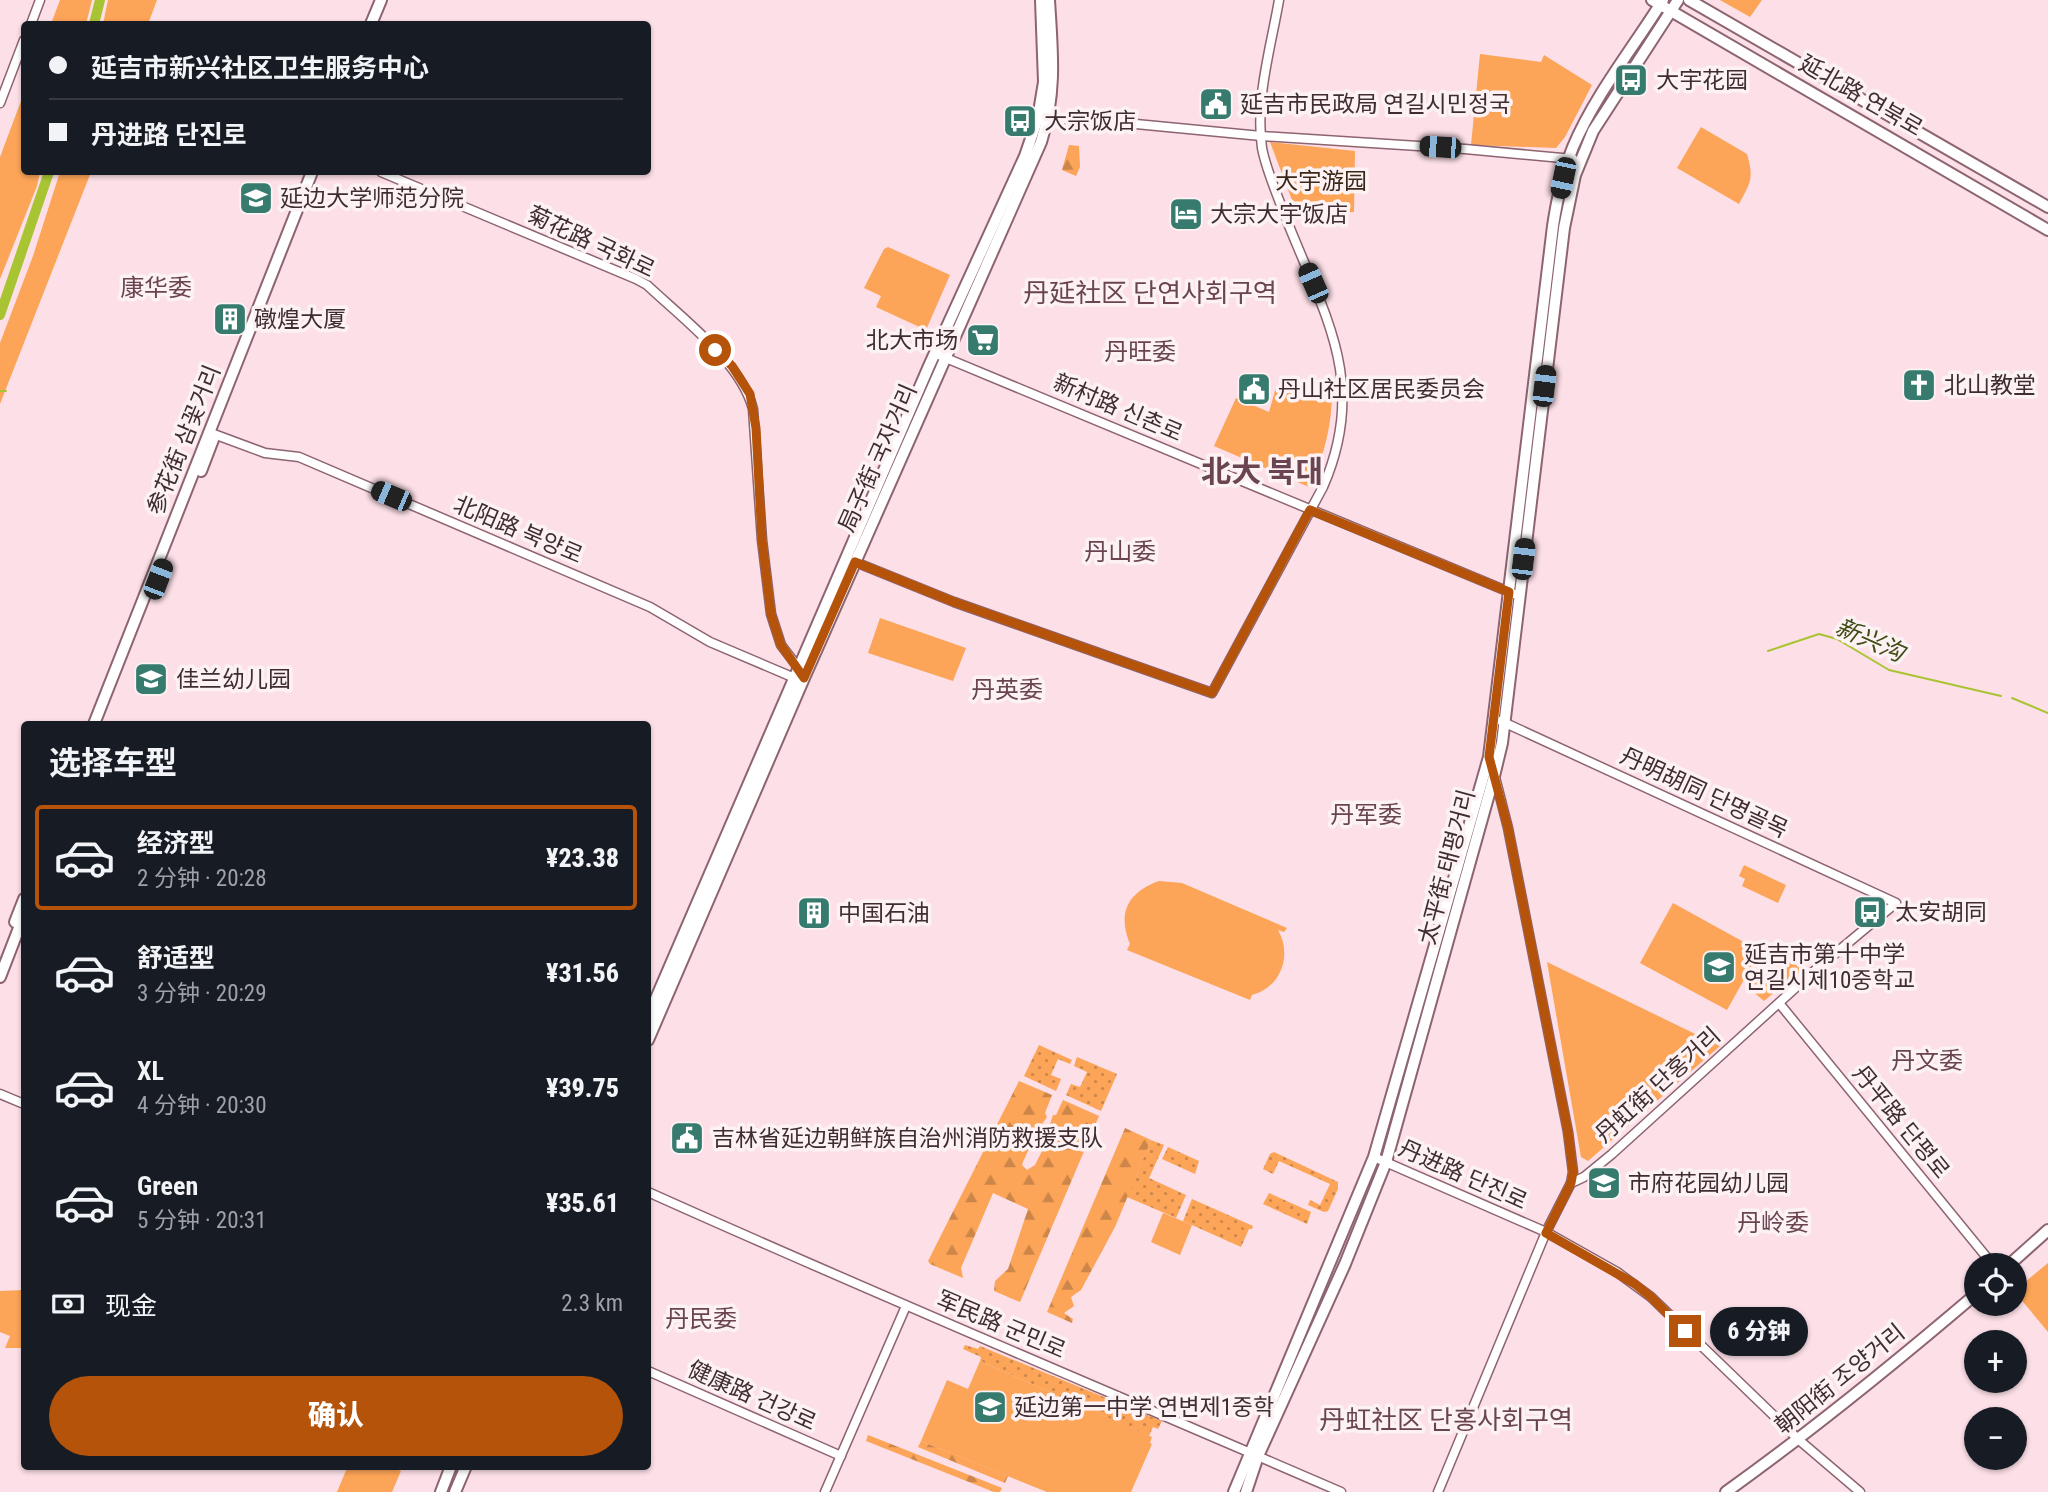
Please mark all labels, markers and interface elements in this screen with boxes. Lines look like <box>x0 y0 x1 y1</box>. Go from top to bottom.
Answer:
street label: 延北路 연북로 <box>1795 50 1927 142</box>
text: 延吉市新兴社区卫生服务中心 <box>91 53 429 83</box>
bus stop icon: 大宇花园 <box>1612 61 1650 99</box>
place label: 大宇花园 <box>1656 67 1748 94</box>
public building icon: 延吉市民政局 연길시민정국 <box>1197 85 1235 123</box>
place label: 延吉市民政局 연길시민정국 <box>1240 91 1510 118</box>
bus stop icon: 大宗饭店 <box>1001 102 1039 140</box>
place label: 大宗饭店 <box>1044 108 1136 135</box>
text: 丹进路 단진로 <box>91 120 247 150</box>
car <box>1419 135 1462 159</box>
car <box>1549 155 1578 201</box>
park label: 大宇游园 <box>1275 168 1367 195</box>
school or university icon: 延边大学师范分院 <box>237 179 275 217</box>
place label: 延边大学师范分院 <box>280 185 464 212</box>
hotel icon: 大宗大宇饭店 <box>1167 195 1205 233</box>
street label: 菊花路 국화로 <box>523 201 659 283</box>
place label: 大宗大宇饭店 <box>1210 201 1348 228</box>
car <box>1295 260 1332 306</box>
district label: 康华委 <box>120 274 192 302</box>
district label: 丹延社区 단연사회구역 <box>1023 278 1277 308</box>
building icon: 礅煌大厦 <box>211 300 249 338</box>
place label: 礅煌大厦 <box>254 306 346 333</box>
supermarket icon: 北大市场 <box>964 321 1002 359</box>
place label: 北大市场 <box>866 327 958 354</box>
route start <box>699 334 731 366</box>
district label: 丹旺委 <box>1104 338 1176 366</box>
street label: 参花街 삼꽃거리 <box>142 361 226 519</box>
car <box>1532 364 1557 408</box>
church icon: 北山教堂 <box>1900 366 1938 404</box>
street label: 新村路 신촌로 <box>1049 369 1187 447</box>
public building icon: 丹山社区居民委员会 <box>1235 370 1273 408</box>
place label: 北山教堂 <box>1944 372 2036 399</box>
place label: 丹山社区居民委员会 <box>1278 376 1485 403</box>
street label: 局子街 국자거리 <box>833 380 923 536</box>
district label: 北大 북대 <box>1201 454 1323 489</box>
car <box>368 478 415 514</box>
street label: 北阳路 북양로 <box>449 491 587 569</box>
car <box>1511 537 1536 581</box>
district label: 丹山委 <box>1084 538 1156 566</box>
car <box>141 556 176 602</box>
water label: 新兴沟 <box>1831 613 1911 669</box>
school or university icon: 佳兰幼儿园 <box>132 660 170 698</box>
place label: 佳兰幼儿园 <box>176 666 291 693</box>
district label: 丹英委 <box>971 676 1043 704</box>
street label: 丹明胡同 단명골목 <box>1616 742 1792 844</box>
text: 选择车型 <box>49 744 177 782</box>
street label: 太平街 태평거리 <box>1413 787 1481 947</box>
district label: 丹军委 <box>1330 801 1402 829</box>
icon: car <box>53 826 116 889</box>
text: 经济型 <box>137 828 215 858</box>
text: ¥23.38 <box>546 843 619 873</box>
text: 2 分钟 · 20:28 <box>137 865 267 892</box>
bus stop icon: 太安胡同 <box>1851 893 1889 931</box>
building icon: 中国石油 <box>795 894 833 932</box>
place label: 太安胡同 <box>1895 899 1987 926</box>
place label: 中国石油 <box>838 900 930 927</box>
icon: car <box>53 941 116 1004</box>
place label: 延吉市第十中学 연길시제10중학교 <box>1744 941 1915 994</box>
text: 舒适型 <box>137 943 215 973</box>
school or university icon: 延吉市第十中学 연길시제10중학교 <box>1700 948 1738 986</box>
text: ¥31.56 <box>546 958 619 988</box>
text: 3 分钟 · 20:29 <box>137 980 267 1007</box>
street label: 丹虹街 단홍거리 <box>1590 1022 1726 1148</box>
district label: 丹文委 <box>1891 1047 1963 1075</box>
icon: car <box>53 1056 116 1119</box>
text: XL <box>137 1056 164 1086</box>
street label: 丹平路 단평로 <box>1847 1060 1955 1184</box>
text: ¥39.75 <box>546 1073 619 1103</box>
text: 4 分钟 · 20:30 <box>137 1092 267 1119</box>
public building icon: 吉林省延边朝鲜族自治州消防救援支队 <box>668 1119 706 1157</box>
place label: 吉林省延边朝鲜族自治州消防救援支队 <box>712 1125 1103 1152</box>
street label: 丹进路 단진로 <box>1395 1135 1531 1215</box>
school or university icon: 市府花园幼儿园 <box>1585 1164 1623 1202</box>
place label: 市府花园幼儿园 <box>1628 1170 1789 1197</box>
icon: car <box>53 1171 116 1234</box>
text: Green <box>137 1171 198 1201</box>
text: ¥35.61 <box>546 1188 619 1218</box>
text: 5 分钟 · 20:31 <box>137 1207 267 1234</box>
district label: 丹岭委 <box>1737 1209 1809 1237</box>
map controls <box>1964 1253 2027 1470</box>
button: locate <box>1964 1253 2027 1316</box>
icon: cash <box>49 1285 87 1323</box>
street label: 军民路 군민로 <box>932 1286 1070 1364</box>
text: 2.3 km <box>561 1290 623 1317</box>
text: 现金 <box>105 1291 157 1321</box>
district label: 丹民委 <box>665 1305 737 1333</box>
callout: 6 分钟 <box>1710 1306 1808 1356</box>
route end <box>1669 1315 1701 1347</box>
text: 6 分钟 <box>1728 1318 1791 1345</box>
street label: 朝阳街 조양거리 <box>1770 1319 1910 1439</box>
button: + <box>1964 1330 2027 1393</box>
street label: 健康路 건강로 <box>684 1356 820 1436</box>
button: 确认 <box>49 1376 623 1456</box>
school or university icon: 延边第一中学 연변제1중학 <box>971 1388 1009 1426</box>
place label: 延边第一中学 연변제1중학 <box>1014 1394 1274 1421</box>
district label: 丹虹社区 단홍사회구역 <box>1319 1405 1573 1435</box>
button: − <box>1964 1407 2027 1470</box>

